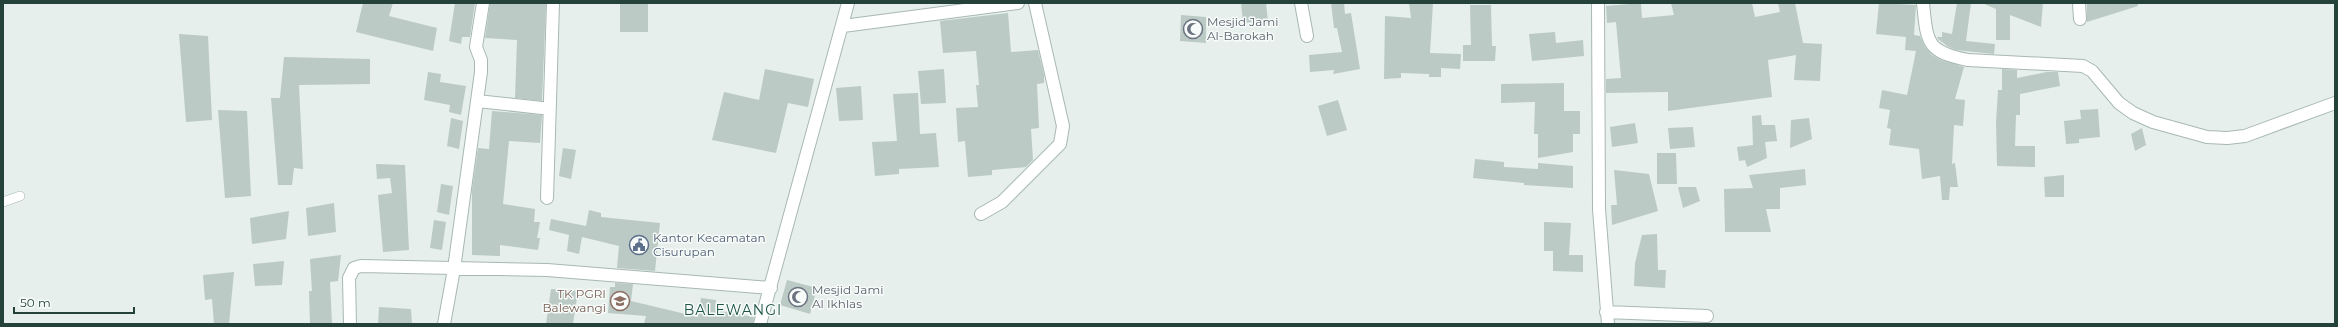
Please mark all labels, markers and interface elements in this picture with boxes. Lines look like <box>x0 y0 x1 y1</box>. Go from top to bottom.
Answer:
place label: Mesjid Jami Al-Barokah <box>1207 14 1278 43</box>
mosque icon: Mesjid Jami Al-Barokah <box>1182 18 1204 40</box>
place label: Kantor Kecamatan Cisurupan <box>653 230 766 259</box>
public building icon: Kantor Kecamatan Cisurupan <box>628 234 650 256</box>
place label: Mesjid Jami Al Ikhlas <box>812 282 883 311</box>
place label: TK PGRI Balewangi <box>543 286 606 315</box>
mosque icon: Mesjid Jami Al Ikhlas <box>787 286 809 308</box>
scale bar <box>14 289 134 315</box>
school or university icon: TK PGRI Balewangi <box>609 290 631 312</box>
text: 50 m <box>20 295 51 310</box>
district label: BALEWANGI <box>684 301 782 319</box>

